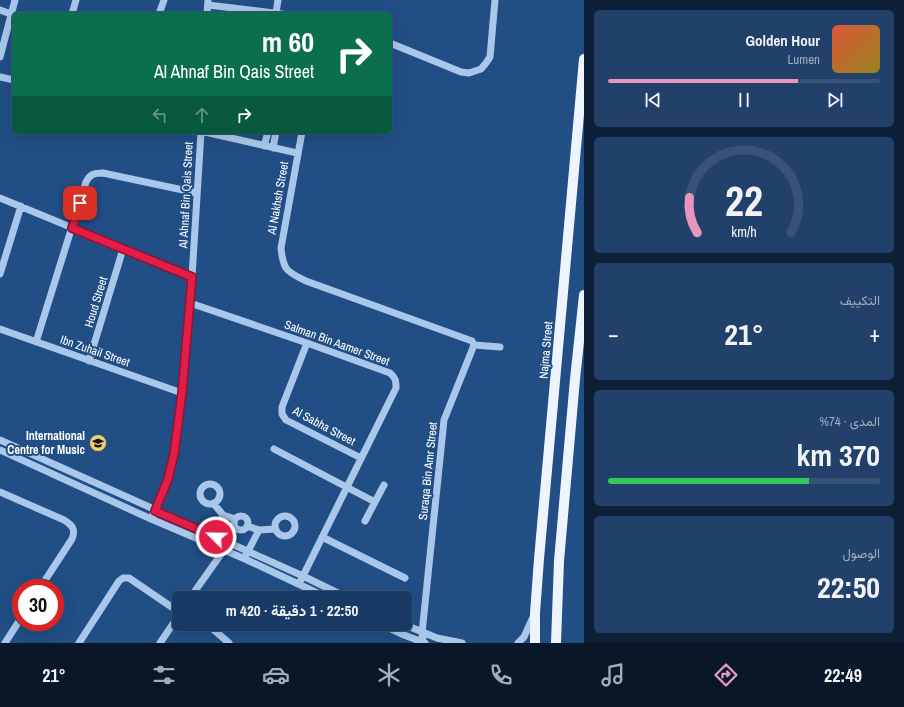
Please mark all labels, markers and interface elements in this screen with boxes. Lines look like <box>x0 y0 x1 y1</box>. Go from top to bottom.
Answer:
text: 60 m <box>262 23 314 61</box>
icon: right <box>328 28 380 80</box>
text: Golden Hour <box>746 30 820 51</box>
text: Lumen <box>787 51 820 68</box>
text: Al Ahnaf Bin Qais Street <box>154 59 314 84</box>
icon: previous <box>642 89 664 111</box>
icon: pause <box>733 89 755 111</box>
icon: next <box>824 89 846 111</box>
icon: left <box>149 104 171 126</box>
icon: ahead <box>191 104 213 126</box>
icon: right <box>233 104 255 126</box>
street label: Al Ahnaf Bin Qais Street <box>175 141 197 250</box>
street label: Al Nakhsh Street <box>264 160 292 237</box>
text: 22 <box>725 173 763 229</box>
pin <box>63 186 97 220</box>
icon: arrive <box>69 192 91 214</box>
text: km/h <box>731 221 757 240</box>
street label: Houd Street <box>81 274 111 329</box>
text: التكييف <box>840 292 880 309</box>
text: 21° <box>724 314 764 354</box>
street label: Salman Bin Aamer Street <box>282 316 392 370</box>
text: − <box>608 319 619 349</box>
text: + <box>869 319 880 349</box>
street label: Najma Street <box>536 320 556 379</box>
street label: Ibn Zuhail Street <box>58 332 132 370</box>
street label: Al Sabha Street <box>289 402 358 449</box>
text: المدى · 74% <box>819 413 880 430</box>
street label: Suraqa Bin Amr Street <box>415 421 441 521</box>
place label: International Centre for Music <box>7 428 86 458</box>
school or university icon: International Centre for Music <box>88 433 108 453</box>
text: 370 km <box>797 435 880 475</box>
position arrow <box>195 516 237 558</box>
text: الوصول <box>842 545 880 562</box>
text: 22:50 <box>817 567 880 607</box>
speed limit sign: 30 <box>12 579 64 631</box>
text: 22:50 · 1 دقيقة · 420 m <box>226 600 358 621</box>
icon: filters <box>150 661 178 689</box>
icon: car <box>262 661 290 689</box>
icon: climate <box>375 661 403 689</box>
icon: phone <box>487 661 515 689</box>
icon: music <box>599 661 627 689</box>
icon: directions <box>712 661 740 689</box>
text: 21° <box>42 663 66 688</box>
text: 22:49 <box>824 663 862 688</box>

